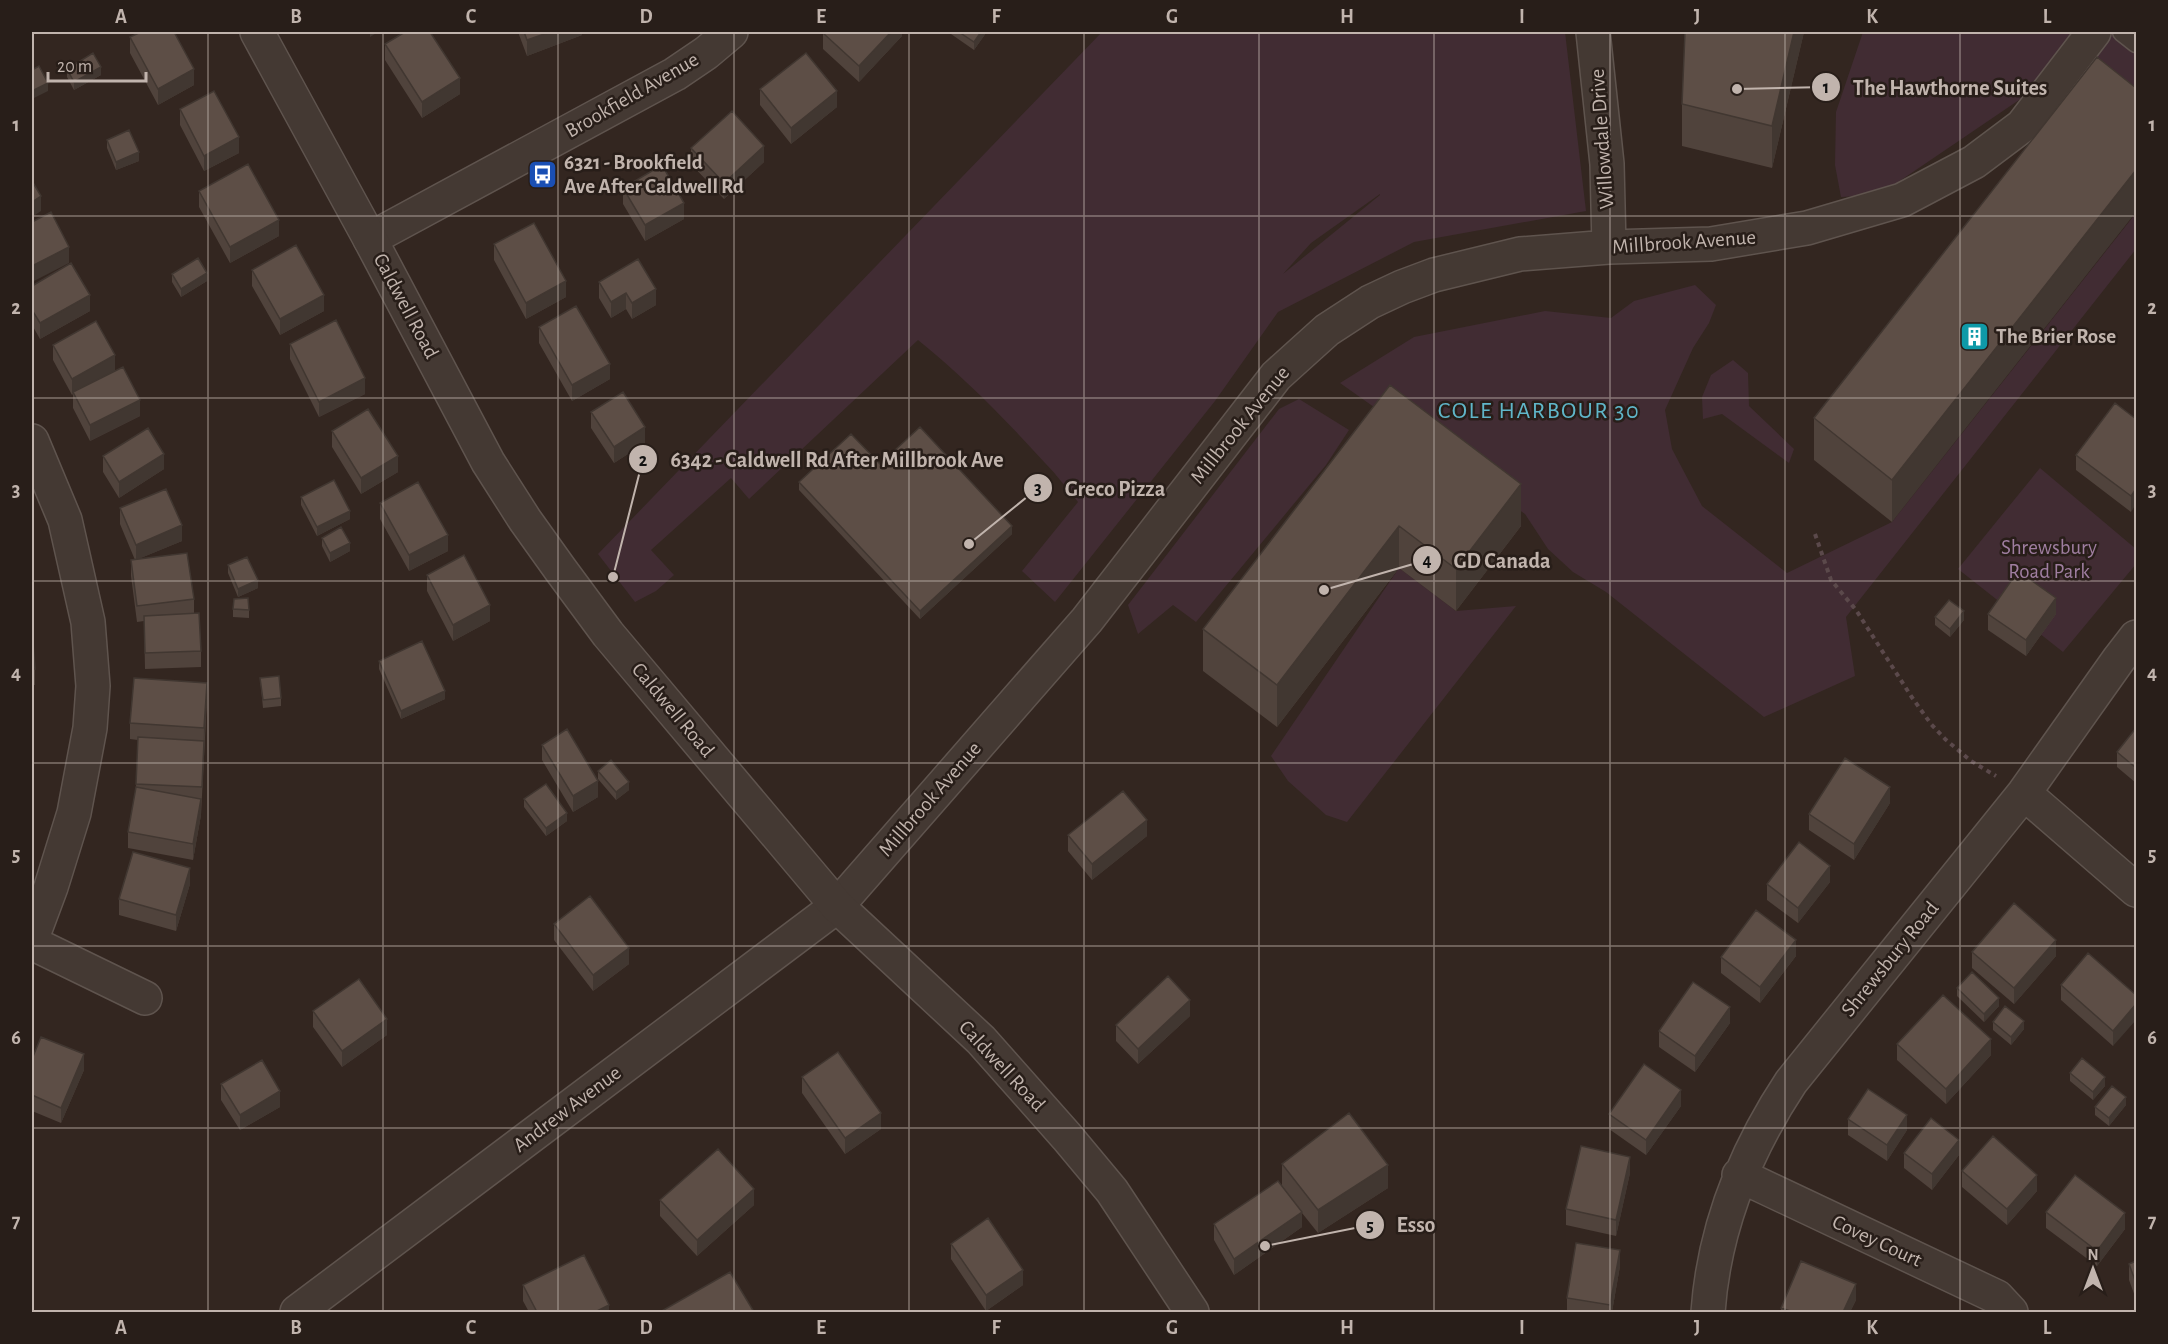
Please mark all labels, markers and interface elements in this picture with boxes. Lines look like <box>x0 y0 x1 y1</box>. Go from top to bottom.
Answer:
text: A <box>115 7 127 27</box>
text: B <box>290 7 302 27</box>
text: C <box>466 7 477 27</box>
text: D <box>639 7 653 27</box>
text: E <box>816 7 826 27</box>
text: F <box>991 7 1001 27</box>
text: G <box>1166 7 1178 27</box>
text: H <box>1340 7 1354 27</box>
text: I <box>1519 7 1525 27</box>
text: J <box>1694 7 1700 27</box>
text: K <box>1866 7 1878 27</box>
text: L <box>2043 7 2052 27</box>
scale bar <box>48 45 146 83</box>
street label: Brookfield Avenue <box>562 48 702 142</box>
text: 20 m <box>57 58 92 76</box>
callout: The Hawthorne Suites <box>1811 67 2060 107</box>
street label: Willowdale Drive <box>1587 68 1617 210</box>
text: The Hawthorne Suites <box>1853 77 2047 99</box>
text: 1 <box>1823 79 1829 97</box>
text: 1 <box>12 115 20 135</box>
text: 1 <box>2148 115 2156 135</box>
place label: 6321 - Brookfield Ave After Caldwell Rd <box>564 152 744 197</box>
bus stop icon: 6321 - Brookfield Ave After Caldwell Rd <box>527 158 559 190</box>
street label: Millbrook Avenue <box>1611 226 1757 258</box>
street label: Caldwell Road <box>370 250 443 362</box>
text: 2 <box>11 298 21 318</box>
text: 2 <box>2147 298 2157 318</box>
building icon: The Brier Rose <box>1959 320 1991 352</box>
place label: The Brier Rose <box>1996 326 2116 347</box>
street label: Millbrook Avenue <box>1186 362 1294 488</box>
district label: COLE HARBOUR 30 <box>1438 399 1640 423</box>
callout: 6342 - Caldwell Rd After Millbrook Ave <box>628 439 1015 479</box>
text: 6342 - Caldwell Rd After Millbrook Ave <box>670 449 1004 471</box>
text: 2 <box>639 452 648 470</box>
callout: Greco Pizza <box>1023 468 1178 508</box>
text: Greco Pizza <box>1065 478 1166 500</box>
text: 3 <box>12 480 20 500</box>
text: 3 <box>1034 480 1042 498</box>
text: 3 <box>2148 480 2156 500</box>
park label: Shrewsbury Road Park <box>2001 537 2097 582</box>
callout: GD Canada <box>1412 540 1563 580</box>
text: GD Canada <box>1453 550 1551 572</box>
text: 4 <box>1422 552 1432 570</box>
street label: Caldwell Road <box>628 659 718 761</box>
text: 4 <box>11 663 21 683</box>
text: 4 <box>2147 663 2157 683</box>
street label: Millbrook Avenue <box>875 738 985 860</box>
text: 5 <box>12 845 20 865</box>
text: 5 <box>2148 845 2156 865</box>
street label: Shrewsbury Road <box>1837 897 1943 1021</box>
street label: Caldwell Road <box>955 1016 1049 1116</box>
text: 6 <box>11 1028 21 1048</box>
text: 6 <box>2147 1028 2157 1048</box>
street label: Andrew Avenue <box>509 1062 625 1156</box>
callout: Esso <box>1355 1205 1448 1245</box>
text: 7 <box>12 1211 21 1231</box>
street label: Covey Court <box>1829 1211 1925 1271</box>
text: 7 <box>2148 1211 2157 1231</box>
text: Esso <box>1397 1214 1436 1236</box>
text: 5 <box>1366 1217 1374 1235</box>
north arrow <box>2063 1239 2123 1299</box>
text: N <box>2087 1247 2099 1263</box>
text: A <box>115 1318 127 1338</box>
text: B <box>290 1318 302 1338</box>
text: C <box>466 1318 477 1338</box>
text: D <box>639 1318 653 1338</box>
text: E <box>816 1318 826 1338</box>
text: F <box>991 1318 1001 1338</box>
text: G <box>1166 1318 1178 1338</box>
text: H <box>1340 1318 1354 1338</box>
text: I <box>1519 1318 1525 1338</box>
text: J <box>1694 1318 1700 1338</box>
text: K <box>1866 1318 1878 1338</box>
text: L <box>2043 1318 2052 1338</box>

